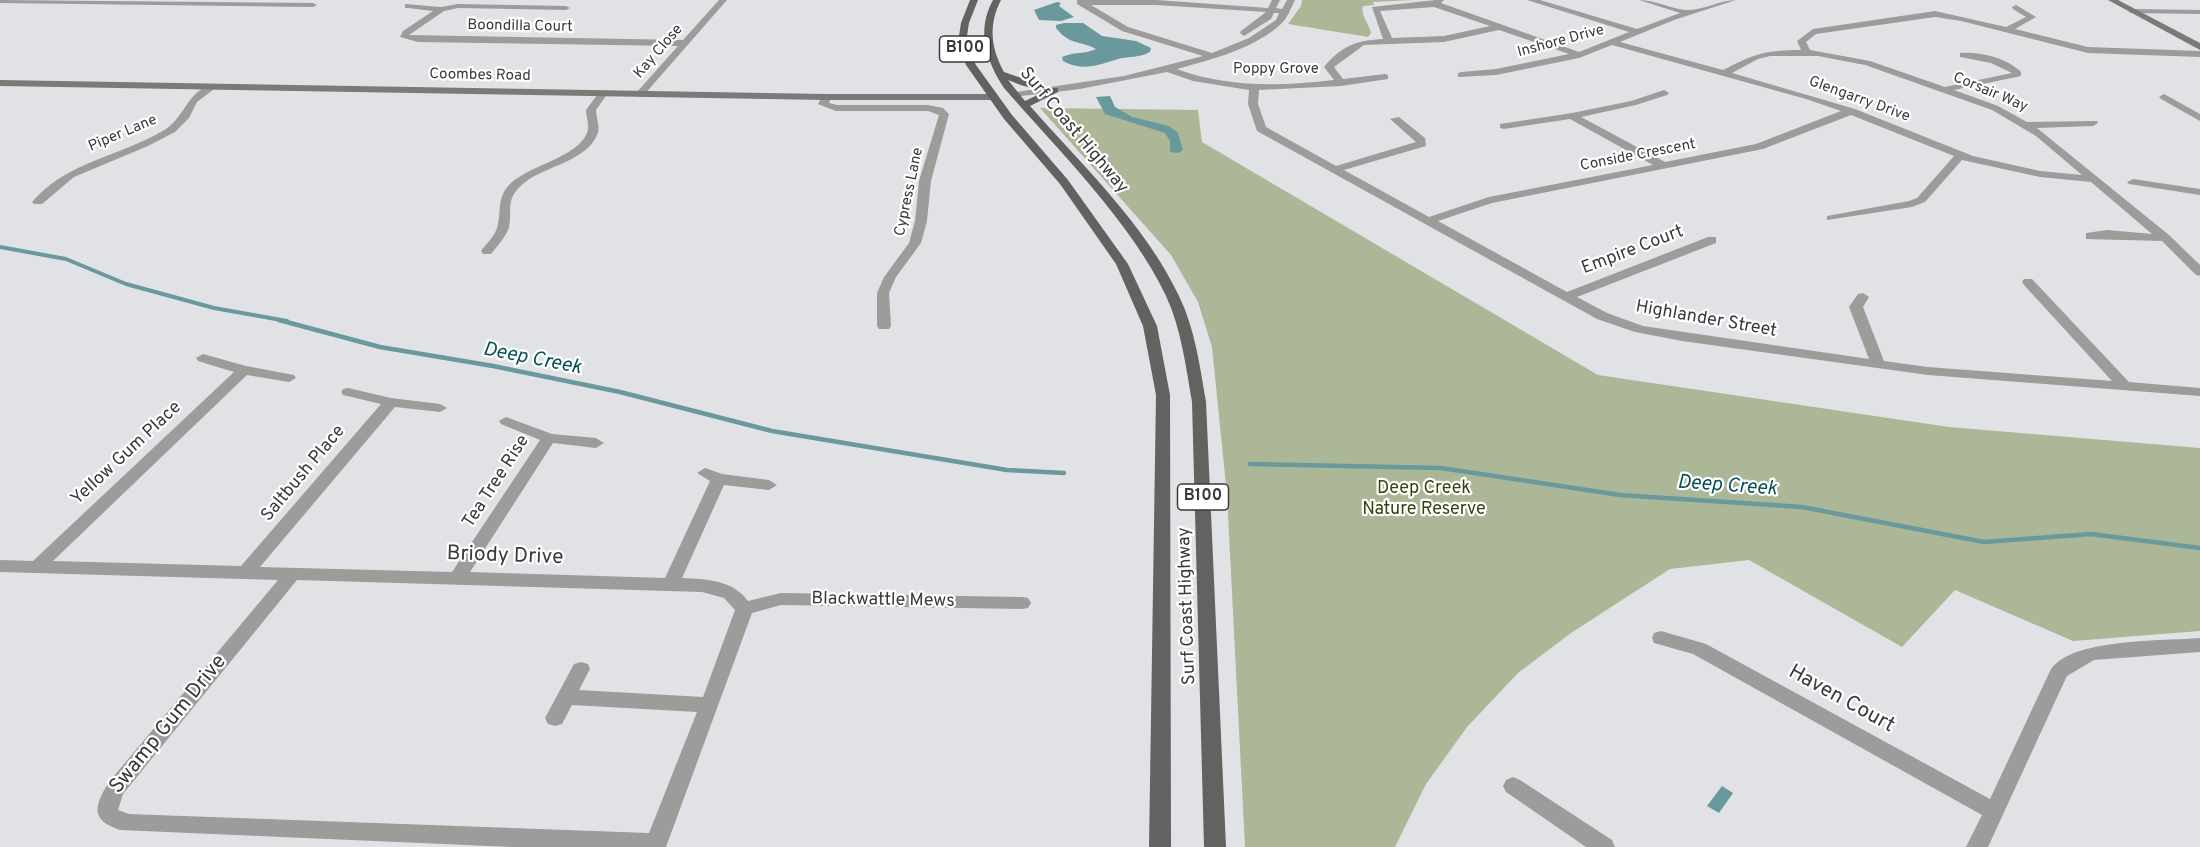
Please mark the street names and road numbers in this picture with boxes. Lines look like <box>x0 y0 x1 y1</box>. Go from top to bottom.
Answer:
street label: Boondilla Court <box>467 17 573 37</box>
street label: Kay Close <box>631 21 687 83</box>
street label: Inshore Drive <box>1516 22 1606 62</box>
road number: B100 <box>940 36 990 62</box>
street label: Poppy Grove <box>1233 61 1319 79</box>
street label: Surf Coast Highway <box>1014 63 1132 199</box>
street label: Coombes Road <box>429 66 531 86</box>
street label: Corsair Way <box>1950 69 2030 117</box>
street label: Glengarry Drive <box>1806 73 1912 127</box>
street label: Piper Lane <box>86 111 160 157</box>
street label: Conside Crescent <box>1579 136 1697 176</box>
street label: Cypress Lane <box>892 146 928 238</box>
street label: Empire Court <box>1579 222 1687 280</box>
street label: Highlander Street <box>1634 297 1778 343</box>
street label: Yellow Gum Place <box>67 397 187 511</box>
street label: Saltbush Place <box>257 421 351 527</box>
street label: Tea Tree Rise <box>459 432 535 532</box>
road number: B100 <box>1178 484 1228 510</box>
street label: Surf Coast Highway <box>1174 527 1202 685</box>
street label: Briody Drive <box>446 542 564 572</box>
street label: Blackwattle Mews <box>811 589 955 613</box>
street label: Swamp Gum Drive <box>105 650 233 800</box>
street label: Haven Court <box>1783 660 1899 740</box>

